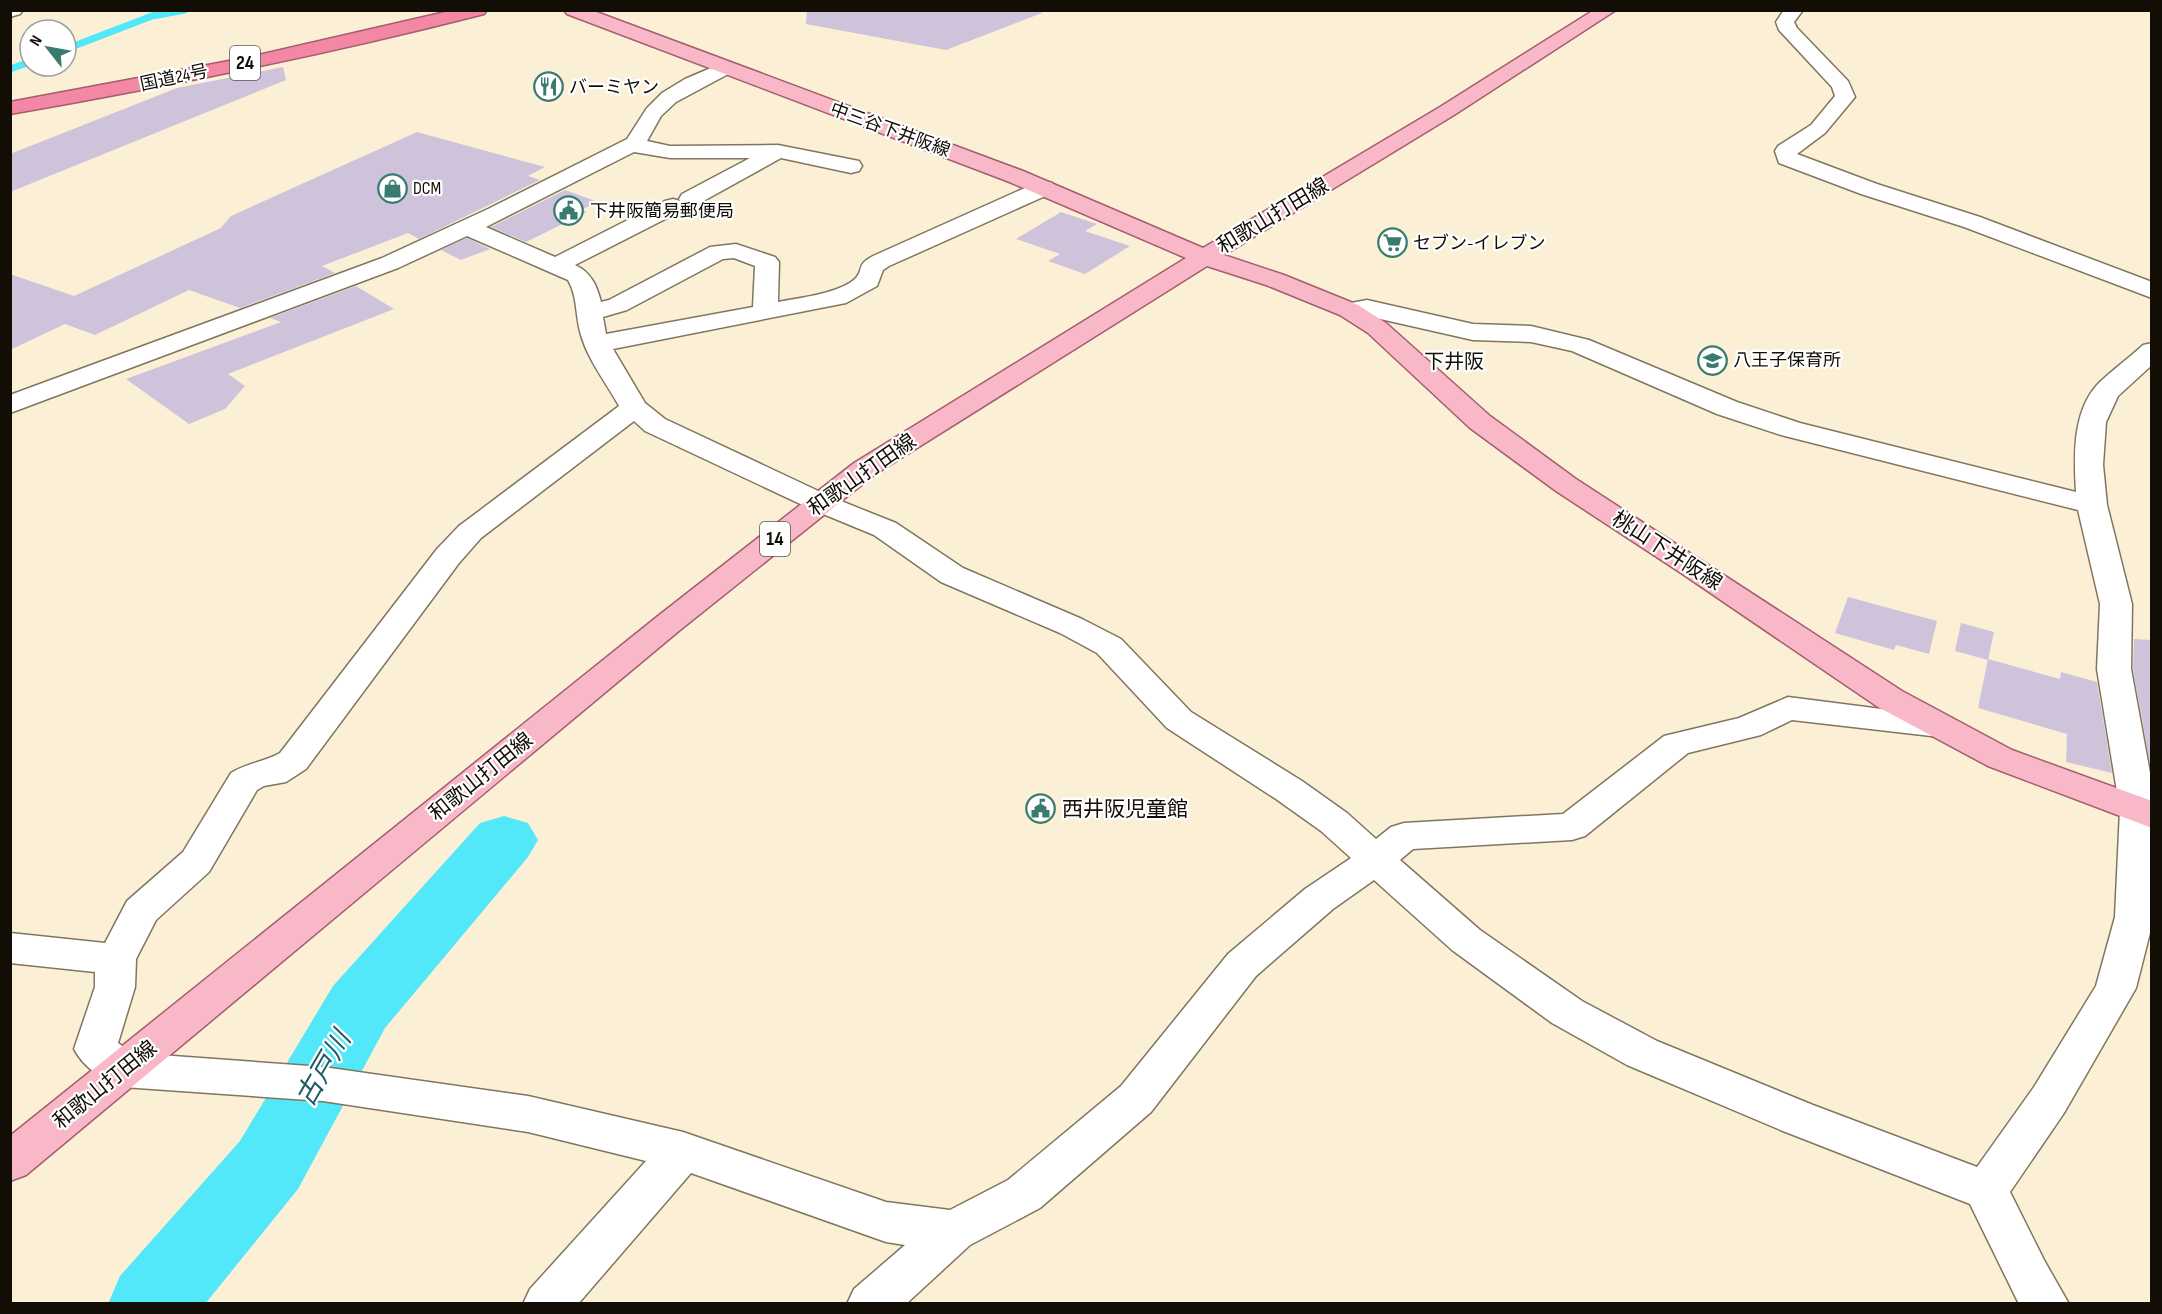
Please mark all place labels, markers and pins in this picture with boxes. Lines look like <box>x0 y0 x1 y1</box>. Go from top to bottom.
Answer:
restaurant icon: バーミヤン <box>532 71 564 103</box>
place label: バーミヤン <box>569 77 659 98</box>
shop icon: DCM <box>376 172 408 204</box>
place label: DCM <box>413 178 441 199</box>
public building icon: 下井阪簡易郵便局 <box>553 195 585 227</box>
place label: 下井阪簡易郵便局 <box>590 201 734 222</box>
supermarket icon: セブン-イレブン <box>1376 227 1408 259</box>
place label: セブン-イレブン <box>1413 233 1546 254</box>
school or university icon: 八王子保育所 <box>1696 344 1728 376</box>
place label: 八王子保育所 <box>1733 350 1841 371</box>
public building icon: 西井阪児童館 <box>1025 793 1057 825</box>
place label: 西井阪児童館 <box>1062 797 1188 822</box>

